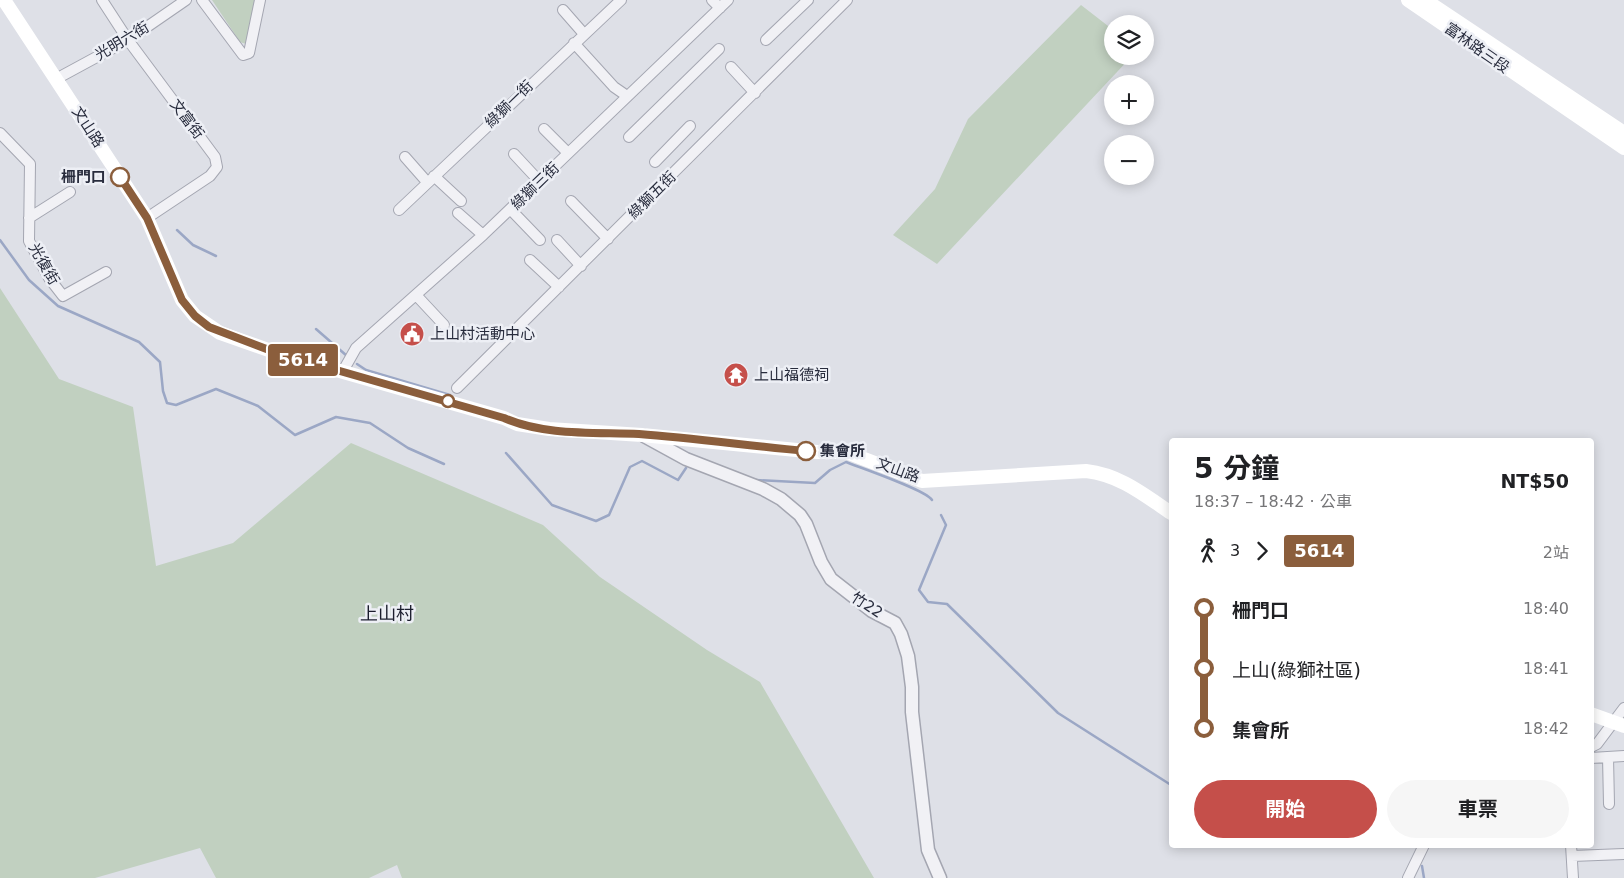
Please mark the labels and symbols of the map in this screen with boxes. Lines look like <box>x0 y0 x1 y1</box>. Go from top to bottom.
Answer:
street label: 光明六街 <box>92 18 152 64</box>
street label: 富林路三段 <box>1441 19 1513 77</box>
street label: 綠獅一街 <box>481 77 537 131</box>
street label: 文富街 <box>166 96 208 142</box>
street label: 文山路 <box>68 103 108 151</box>
street label: 綠獅三街 <box>507 159 563 213</box>
marker: 柵門口 <box>110 167 130 187</box>
street label: 綠獅五街 <box>624 167 680 223</box>
place label: 柵門口 <box>61 168 106 186</box>
street label: 光復街 <box>25 240 63 288</box>
public building icon: 上山村活動中心 <box>399 321 425 347</box>
place label: 上山村活動中心 <box>430 325 535 343</box>
line badge: 5614 <box>268 344 338 376</box>
temple icon: 上山福德祠 <box>723 362 749 388</box>
place label: 上山福德祠 <box>754 366 829 384</box>
unlabelled marker <box>441 394 455 408</box>
marker: 集會所 <box>796 441 816 461</box>
place label: 集會所 <box>820 442 865 460</box>
street label: 文山路 <box>874 454 922 486</box>
street label: 竹22 <box>848 588 886 622</box>
district label: 上山村 <box>360 603 414 624</box>

